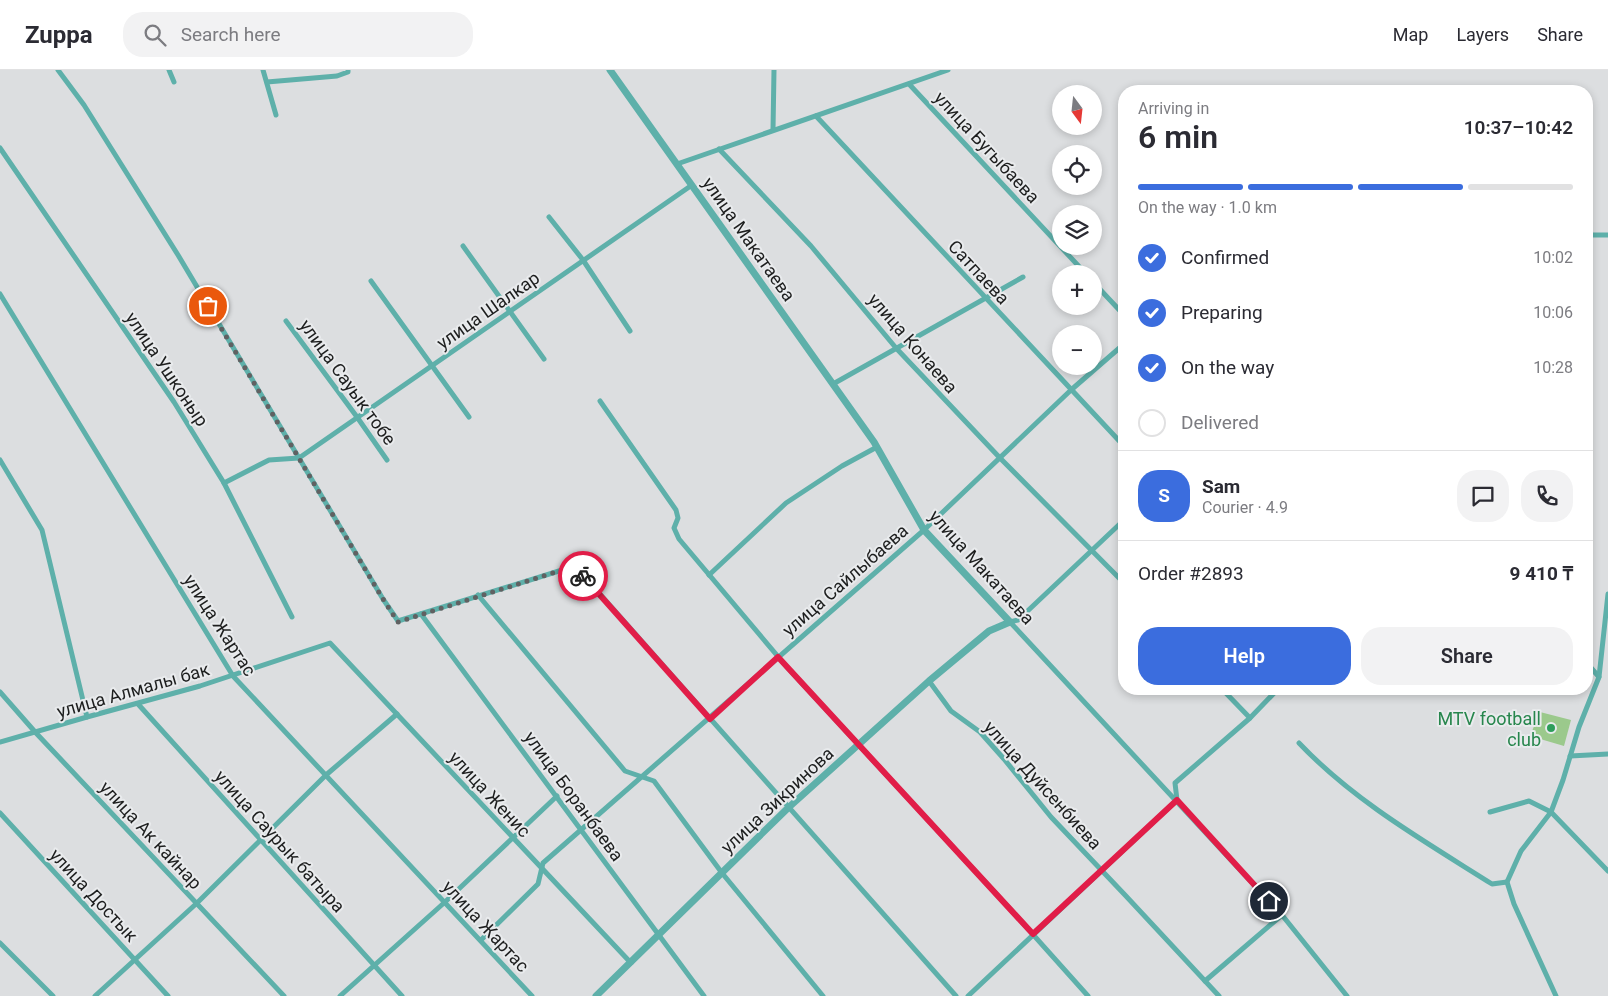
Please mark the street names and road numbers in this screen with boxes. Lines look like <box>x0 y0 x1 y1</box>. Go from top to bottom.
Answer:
street label: улица Бугыбаева <box>930 87 1044 207</box>
street label: улица Макатаева <box>698 173 800 305</box>
street label: Сатпаева <box>944 236 1014 308</box>
street label: улица Шалкар <box>433 267 543 353</box>
street label: улица Конаева <box>864 289 962 397</box>
street label: улица Ушконыр <box>121 308 213 430</box>
street label: улица Сауык тобе <box>295 315 401 449</box>
street label: улица Макатаева <box>925 505 1039 629</box>
street label: улица Сайлыбаева <box>778 520 912 640</box>
street label: улица Жартас <box>179 570 261 680</box>
street label: улица Алмалы бак <box>54 658 212 722</box>
street label: улица Дуйсенбиева <box>980 716 1106 854</box>
street label: улица Боранбаева <box>520 727 628 865</box>
street label: улица Зикринова <box>716 743 838 857</box>
street label: улица Женис <box>445 747 535 841</box>
street label: улица Саурык батыра <box>211 766 349 916</box>
street label: улица Ак кайнар <box>96 777 206 893</box>
street label: улица Достык <box>46 844 143 946</box>
street label: улица Жартас <box>438 876 534 976</box>

